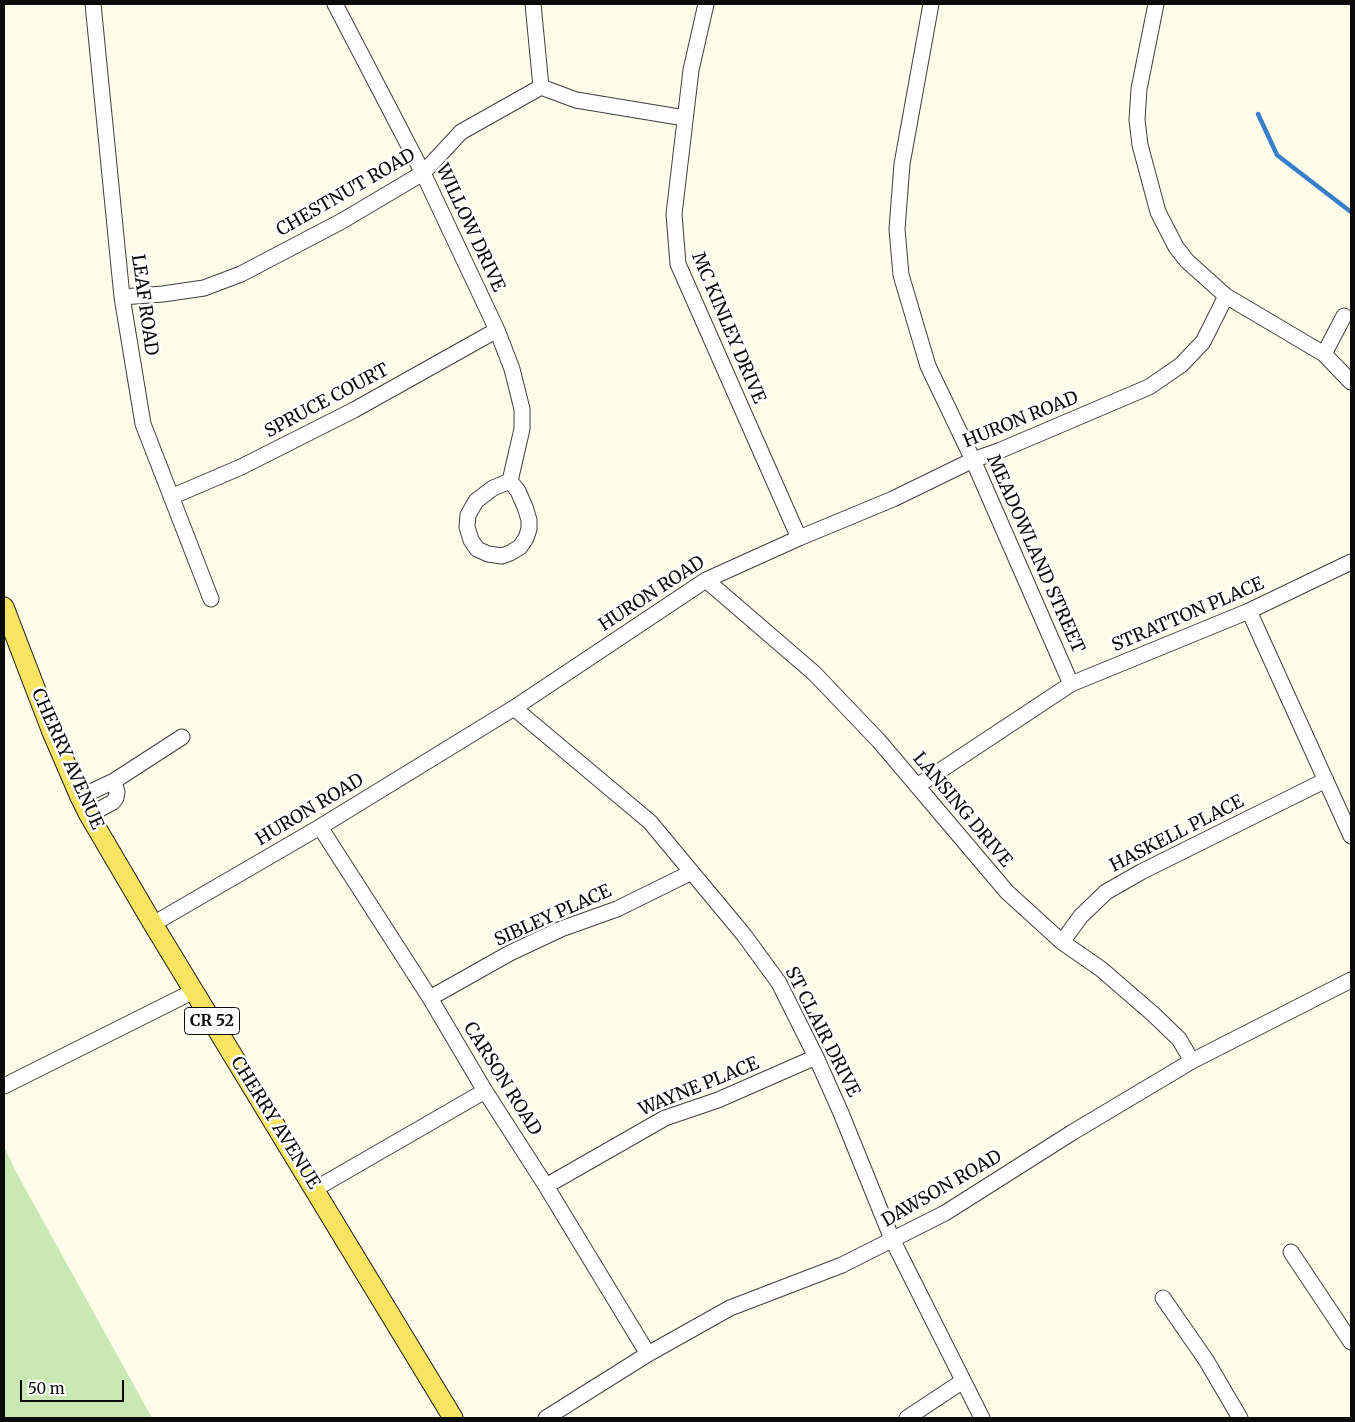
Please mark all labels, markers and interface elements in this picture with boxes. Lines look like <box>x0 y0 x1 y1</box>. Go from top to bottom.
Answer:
street label: CHESTNUT ROAD <box>273 144 419 242</box>
street label: WILLOW DRIVE <box>431 161 509 295</box>
street label: MC KINLEY DRIVE <box>686 249 770 407</box>
street label: LEAF ROAD <box>126 253 162 357</box>
street label: SPRUCE COURT <box>261 359 393 443</box>
street label: HURON ROAD <box>960 387 1082 453</box>
street label: MEADOWLAND STREET <box>981 451 1089 657</box>
street label: HURON ROAD <box>595 552 709 636</box>
street label: STRATTON PLACE <box>1109 573 1267 657</box>
street label: CHERRY AVENUE <box>26 685 108 833</box>
street label: LANSING DRIVE <box>908 748 1016 872</box>
street label: HURON ROAD <box>252 769 368 851</box>
street label: HASKELL PLACE <box>1107 791 1247 877</box>
street label: SIBLEY PLACE <box>491 881 615 951</box>
street label: ST CLAIR DRIVE <box>780 963 864 1101</box>
road number: CR 52 <box>184 1008 240 1034</box>
street label: CARSON ROAD <box>458 1018 546 1140</box>
street label: CHERRY AVENUE <box>226 1053 324 1193</box>
street label: WAYNE PLACE <box>636 1053 762 1121</box>
street label: DAWSON ROAD <box>878 1146 1006 1232</box>
scale bar <box>22 1370 126 1402</box>
text: 50 m <box>28 1379 65 1398</box>

